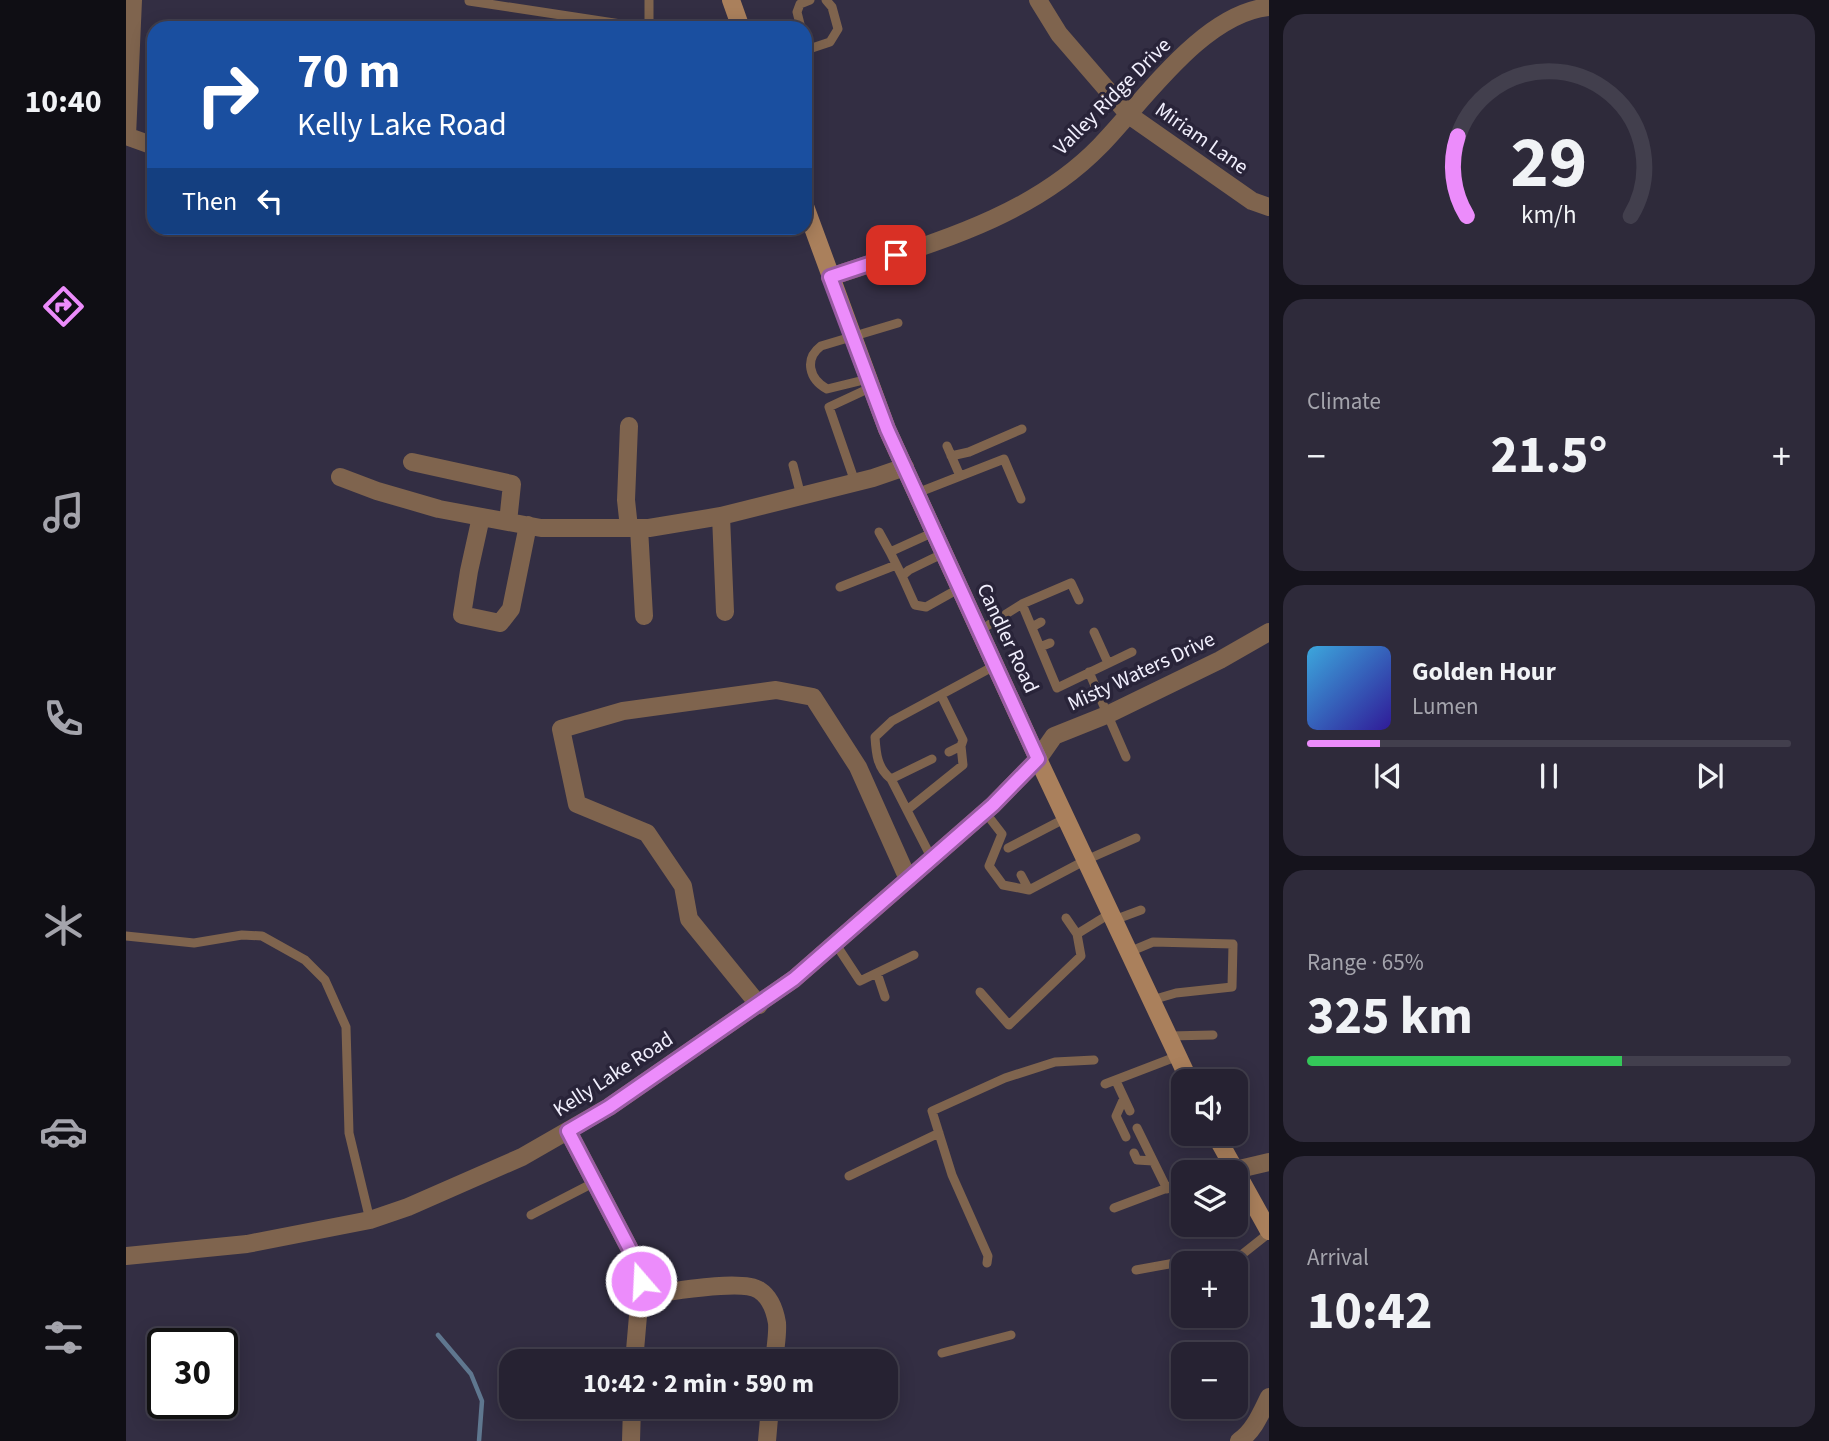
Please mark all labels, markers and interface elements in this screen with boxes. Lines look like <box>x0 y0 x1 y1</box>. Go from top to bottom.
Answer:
street label: Valley Ridge Drive <box>1046 30 1178 162</box>
text: 70 m <box>297 37 401 107</box>
icon: right <box>182 49 273 140</box>
text: 10:40 <box>24 79 102 125</box>
street label: Miriam Lane <box>1149 95 1255 181</box>
text: Kelly Lake Road <box>297 102 507 148</box>
text: 29 <box>1511 111 1587 215</box>
icon: left <box>251 182 289 220</box>
text: Then <box>182 183 237 220</box>
text: km/h <box>1521 197 1577 233</box>
pin <box>866 225 926 285</box>
icon: arrive <box>877 236 915 274</box>
icon: directions <box>39 282 88 331</box>
text: Climate <box>1307 385 1381 418</box>
text: 21.5° <box>1491 419 1607 493</box>
text: − <box>1307 430 1326 484</box>
text: + <box>1772 430 1791 484</box>
icon: music <box>39 488 88 537</box>
street label: Candler Road <box>969 578 1047 698</box>
street label: Misty Waters Drive <box>1062 624 1220 718</box>
text: Golden Hour <box>1412 653 1556 690</box>
text: Lumen <box>1412 690 1479 723</box>
icon: phone <box>39 694 88 743</box>
icon: previous <box>1369 757 1407 795</box>
icon: pause <box>1530 757 1568 795</box>
icon: next <box>1691 757 1729 795</box>
icon: climate <box>39 901 88 950</box>
text: Range · 65% <box>1307 946 1424 979</box>
text: 325 km <box>1307 980 1473 1054</box>
street label: Kelly Lake Road <box>547 1024 679 1124</box>
map controls <box>1171 1069 1248 1419</box>
button: sound <box>1171 1069 1248 1146</box>
icon: car <box>39 1107 88 1156</box>
button: layers <box>1171 1160 1248 1237</box>
text: Arrival <box>1307 1241 1369 1274</box>
position arrow <box>604 1244 678 1318</box>
button: + <box>1171 1251 1248 1328</box>
text: 10:42 <box>1307 1275 1432 1349</box>
icon: filters <box>39 1313 88 1362</box>
speed limit sign: 30 <box>147 1328 238 1419</box>
button: − <box>1171 1342 1248 1419</box>
text: 10:42 · 2 min · 590 m <box>583 1365 814 1402</box>

